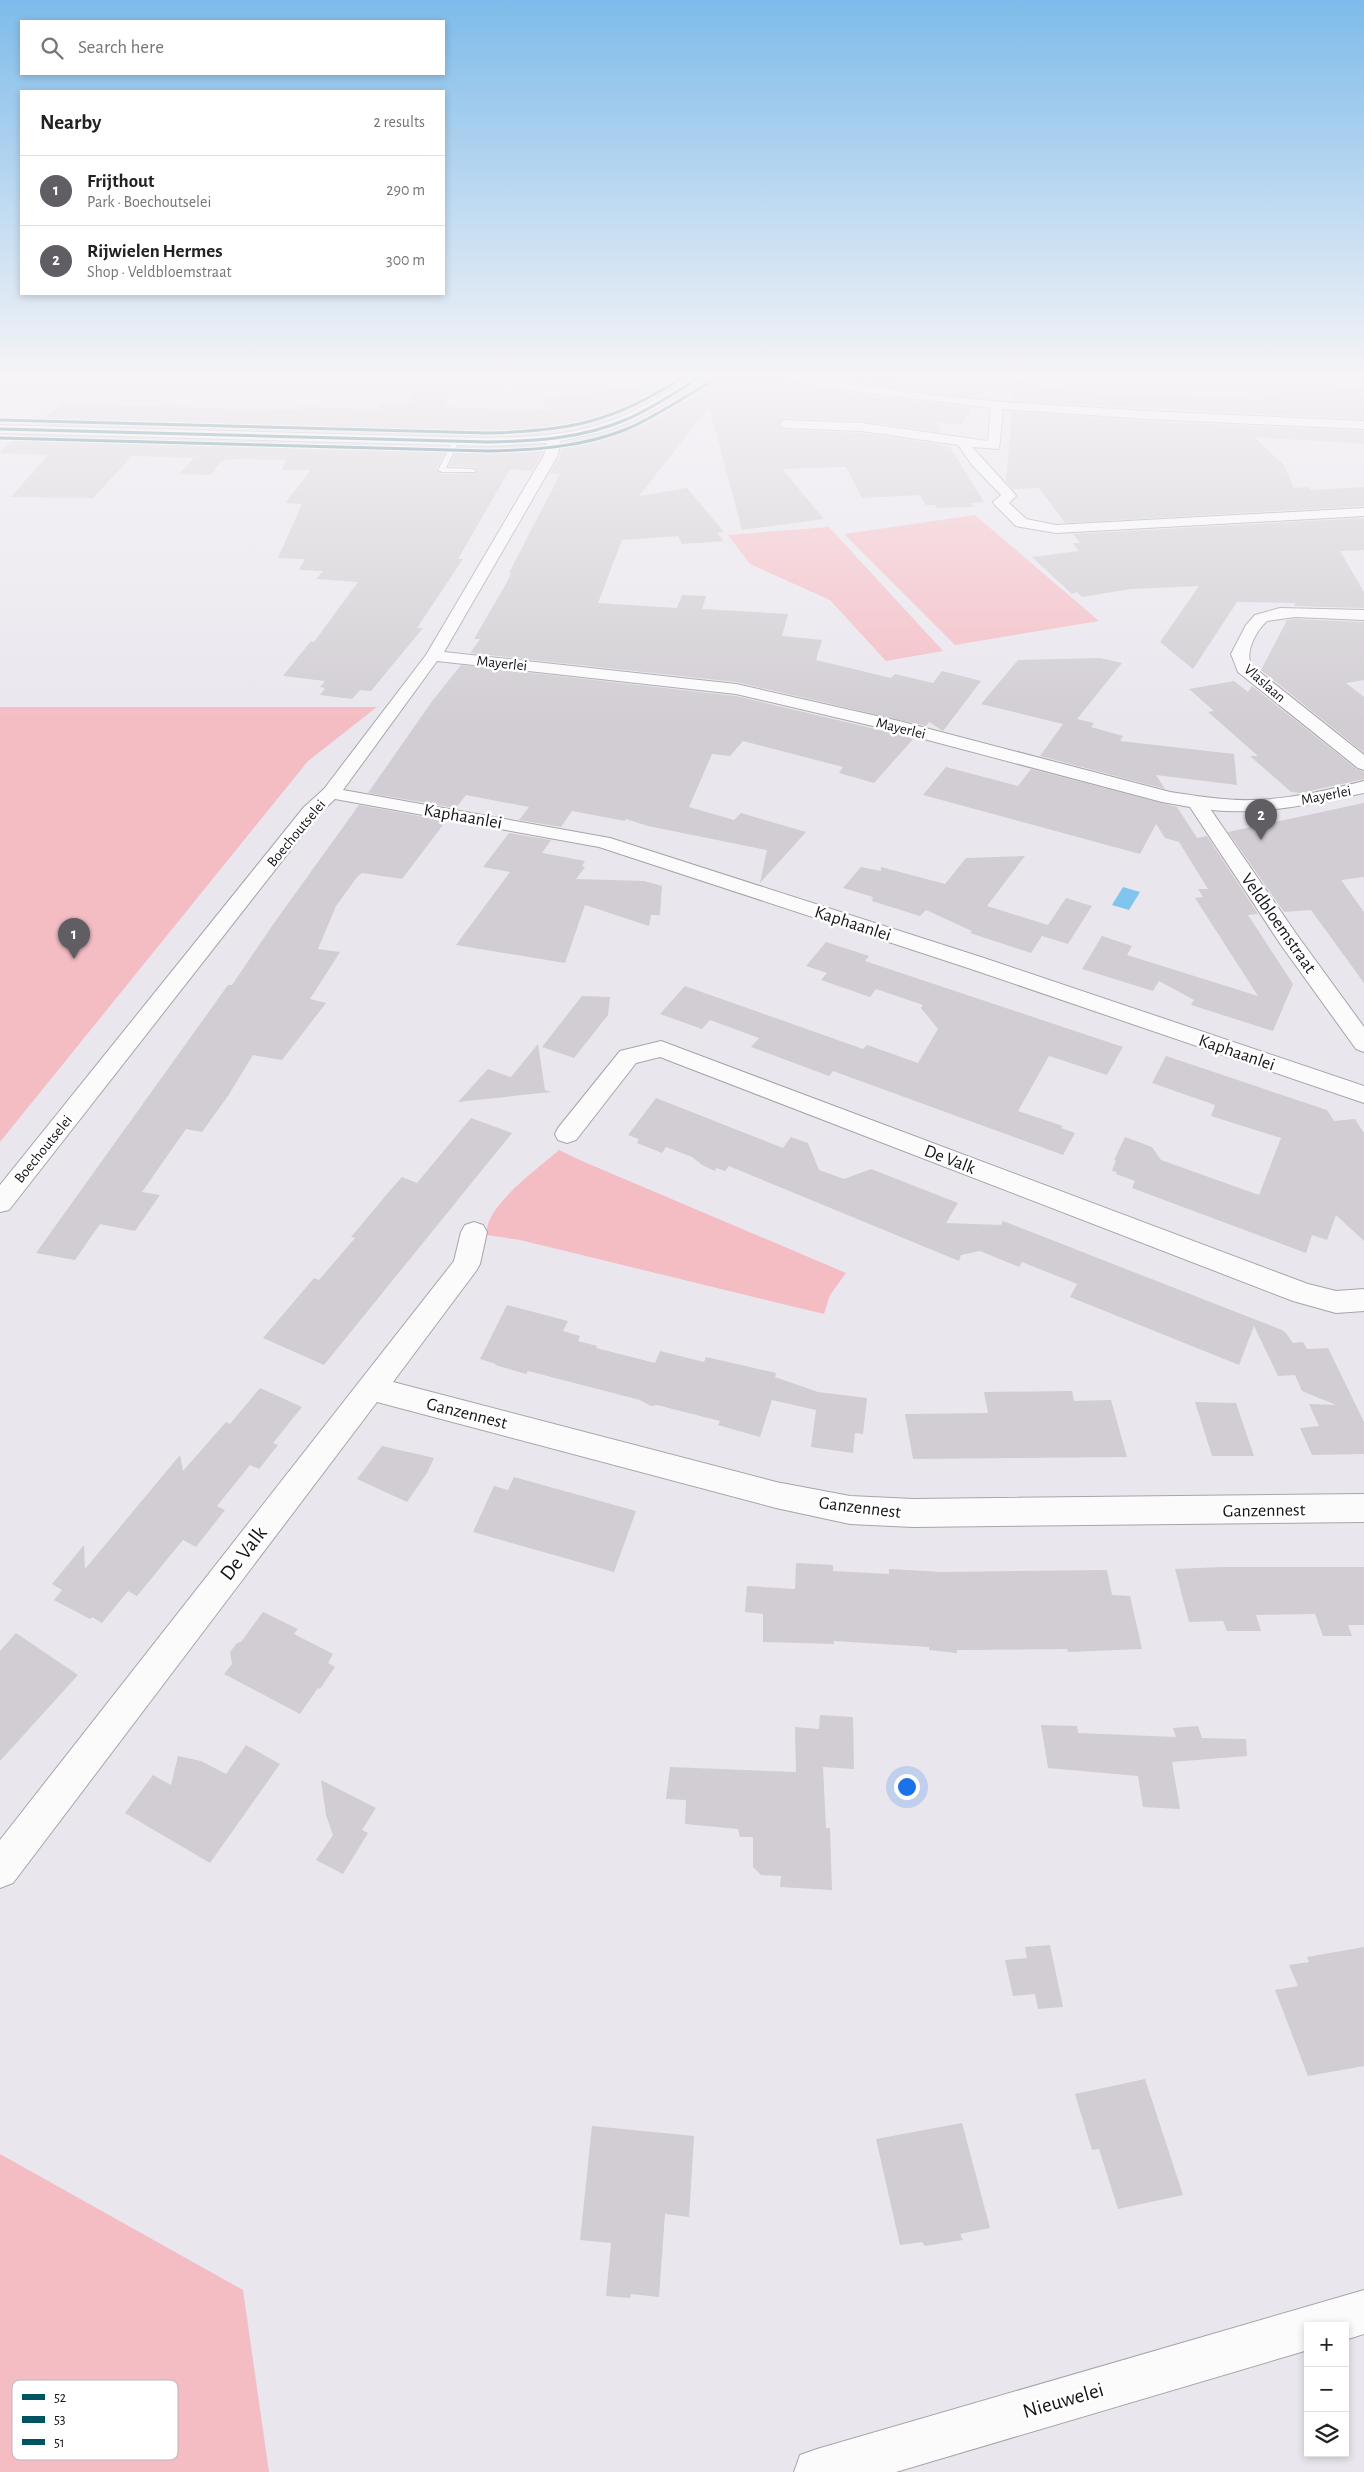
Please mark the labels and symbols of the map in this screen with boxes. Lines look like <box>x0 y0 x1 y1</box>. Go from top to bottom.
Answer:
street label: Mayerlei <box>476 653 528 674</box>
street label: Vlaslaan <box>1241 661 1288 705</box>
street label: Mayerlei <box>874 715 927 742</box>
street label: Mayerlei <box>1300 783 1352 808</box>
street label: Boechoutselei <box>264 797 329 870</box>
pin: 2 <box>1245 799 1277 840</box>
street label: Kaphaanlei <box>422 801 503 833</box>
street label: Veldbloemstraat <box>1237 870 1319 977</box>
street label: Kaphaanlei <box>812 903 893 945</box>
pin: 1 <box>58 918 90 959</box>
street label: Kaphaanlei <box>1196 1032 1277 1074</box>
street label: Boechoutselei <box>12 1113 75 1186</box>
street label: De Valk <box>922 1142 978 1178</box>
street label: Ganzennest <box>425 1395 509 1433</box>
street label: Ganzennest <box>818 1494 902 1522</box>
street label: Ganzennest <box>1223 1501 1306 1521</box>
street label: De Valk <box>216 1522 271 1584</box>
your location <box>894 1774 920 1800</box>
street label: Nieuwelei <box>1020 2379 1106 2422</box>
legend <box>12 2380 178 2460</box>
text: 52 <box>54 2391 66 2405</box>
text: 53 <box>54 2413 66 2427</box>
text: 51 <box>54 2436 65 2450</box>

